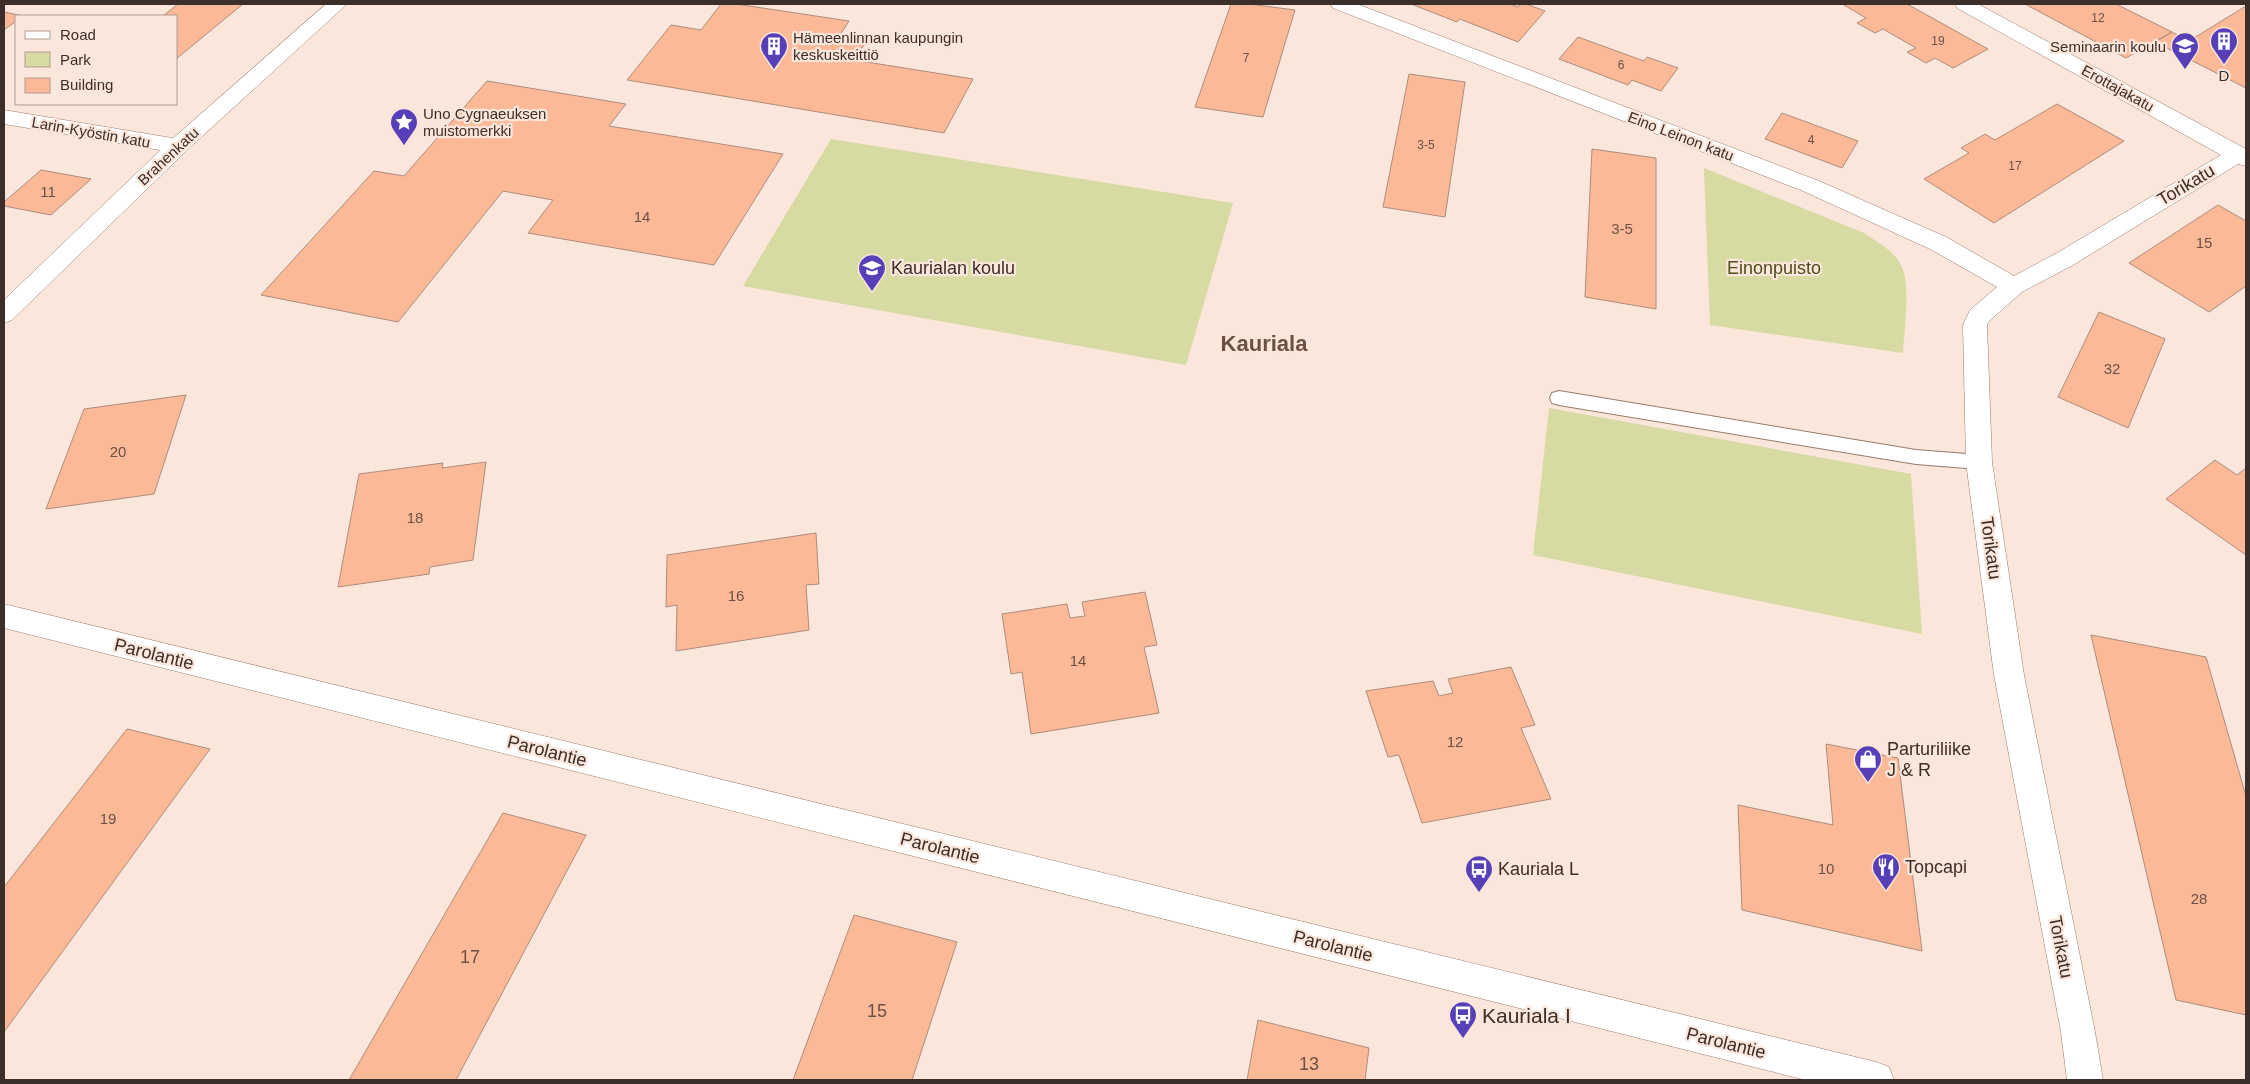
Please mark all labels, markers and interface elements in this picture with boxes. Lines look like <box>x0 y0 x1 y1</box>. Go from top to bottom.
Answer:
house number: 12 <box>2091 11 2105 25</box>
legend <box>15 15 178 105</box>
text: Road <box>60 26 96 43</box>
building icon: D <box>2209 26 2239 65</box>
place label: Hämeenlinnan kaupungin keskuskeittiö <box>793 29 963 63</box>
building icon: Hämeenlinnan kaupungin keskuskeittiö <box>759 31 789 70</box>
school or university icon: Seminaarin koulu <box>2170 31 2200 70</box>
house number: 19 <box>1931 34 1945 48</box>
place label: Seminaarin koulu <box>2050 38 2166 55</box>
text: Park <box>60 51 91 68</box>
house number: 7 <box>1243 51 1250 65</box>
house number: 6 <box>1618 58 1625 72</box>
street label: Erottajakatu <box>2079 61 2157 115</box>
place label: D <box>2219 67 2230 84</box>
text: Building <box>60 76 113 93</box>
place label: Uno Cygnaeuksen muistomerkki <box>423 105 546 139</box>
place icon: Uno Cygnaeuksen muistomerkki <box>389 107 419 146</box>
street label: Eino Leinon katu <box>1626 108 1736 164</box>
street label: Larin-Kyöstin katu <box>30 113 152 151</box>
street label: Brahenkatu <box>134 124 202 188</box>
house number: 4 <box>1808 133 1815 147</box>
house number: 3-5 <box>1417 138 1435 152</box>
house number: 17 <box>2008 159 2022 173</box>
street label: Torikatu <box>2154 160 2218 210</box>
house number: 11 <box>40 183 56 200</box>
house number: 14 <box>634 208 650 225</box>
house number: 3-5 <box>1611 220 1633 237</box>
house number: 15 <box>2196 234 2212 251</box>
school or university icon: Kaurialan koulu <box>857 253 887 292</box>
place label: Kaurialan koulu <box>891 258 1015 278</box>
park label: Einonpuisto <box>1727 258 1821 278</box>
district label: Kauriala <box>1221 331 1308 356</box>
house number: 32 <box>2104 360 2120 377</box>
house number: 20 <box>110 443 126 460</box>
house number: 18 <box>407 509 423 526</box>
street label: Torikatu <box>1977 515 2005 581</box>
house number: 16 <box>728 587 744 604</box>
street label: Parolantie <box>112 634 196 674</box>
house number: 14 <box>1070 652 1086 669</box>
street label: Parolantie <box>505 731 589 771</box>
house number: 12 <box>1447 733 1463 750</box>
place label: Parturiliike J & R <box>1887 739 1971 780</box>
shop icon: Parturiliike J & R <box>1853 744 1883 783</box>
house number: 19 <box>100 810 116 827</box>
street label: Parolantie <box>898 828 982 868</box>
restaurant icon: Topcapi <box>1871 852 1901 891</box>
bus stop icon: Kauriala L <box>1464 854 1494 893</box>
place label: Topcapi <box>1905 857 1967 877</box>
place label: Kauriala L <box>1498 859 1579 879</box>
house number: 10 <box>1818 860 1834 877</box>
house number: 28 <box>2191 890 2207 907</box>
street label: Torikatu <box>2045 914 2077 980</box>
street label: Parolantie <box>1291 926 1375 966</box>
house number: 17 <box>460 947 480 967</box>
bus stop icon: Kauriala I <box>1448 1000 1478 1039</box>
house number: 15 <box>867 1001 887 1021</box>
place label: Kauriala I <box>1482 1004 1571 1027</box>
street label: Parolantie <box>1684 1023 1768 1063</box>
house number: 13 <box>1299 1054 1319 1074</box>

